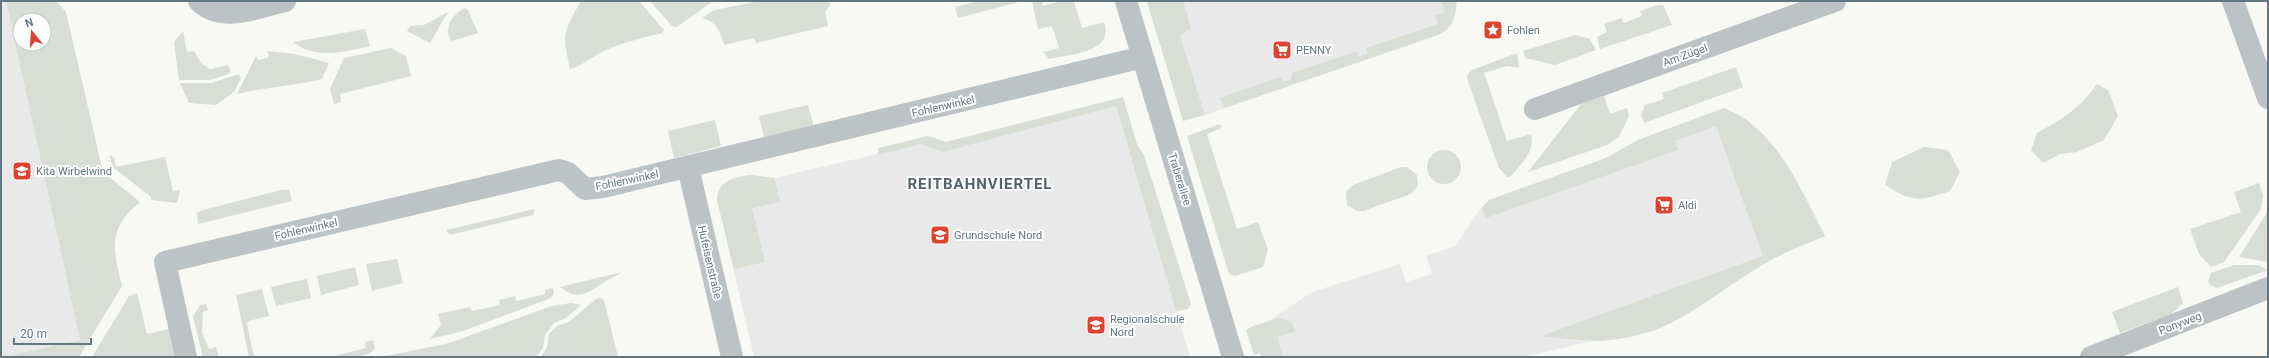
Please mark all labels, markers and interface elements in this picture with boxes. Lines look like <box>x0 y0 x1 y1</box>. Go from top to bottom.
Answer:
north arrow <box>12 12 52 52</box>
text: N <box>24 15 35 30</box>
place icon: Fohlen <box>1482 19 1504 41</box>
place label: Fohlen <box>1507 24 1540 37</box>
supermarket icon: PENNY <box>1271 39 1293 61</box>
street label: Am Zügel <box>1661 41 1709 70</box>
place label: PENNY <box>1296 44 1332 57</box>
street label: Fohlenwinkel <box>911 93 976 120</box>
street label: Traberallee <box>1165 151 1194 207</box>
school or university icon: Kita Wirbelwind <box>11 160 33 182</box>
place label: Kita Wirbelwind <box>36 165 112 178</box>
street label: Fohlenwinkel <box>595 167 660 193</box>
district label: REITBAHNVIERTEL <box>908 175 1053 193</box>
supermarket icon: Aldi <box>1653 194 1675 216</box>
place label: Aldi <box>1678 199 1697 212</box>
street label: Fohlenwinkel <box>274 216 339 243</box>
street label: Hufeisenstraße <box>695 224 724 300</box>
school or university icon: Grundschule Nord <box>929 224 951 246</box>
place label: Grundschule Nord <box>954 229 1042 242</box>
street label: Ponyweg <box>2157 309 2203 338</box>
place label: Regionalschule Nord <box>1110 313 1185 339</box>
school or university icon: Regionalschule Nord <box>1085 314 1107 336</box>
scale bar <box>14 320 91 346</box>
text: 20 m <box>20 327 47 341</box>

